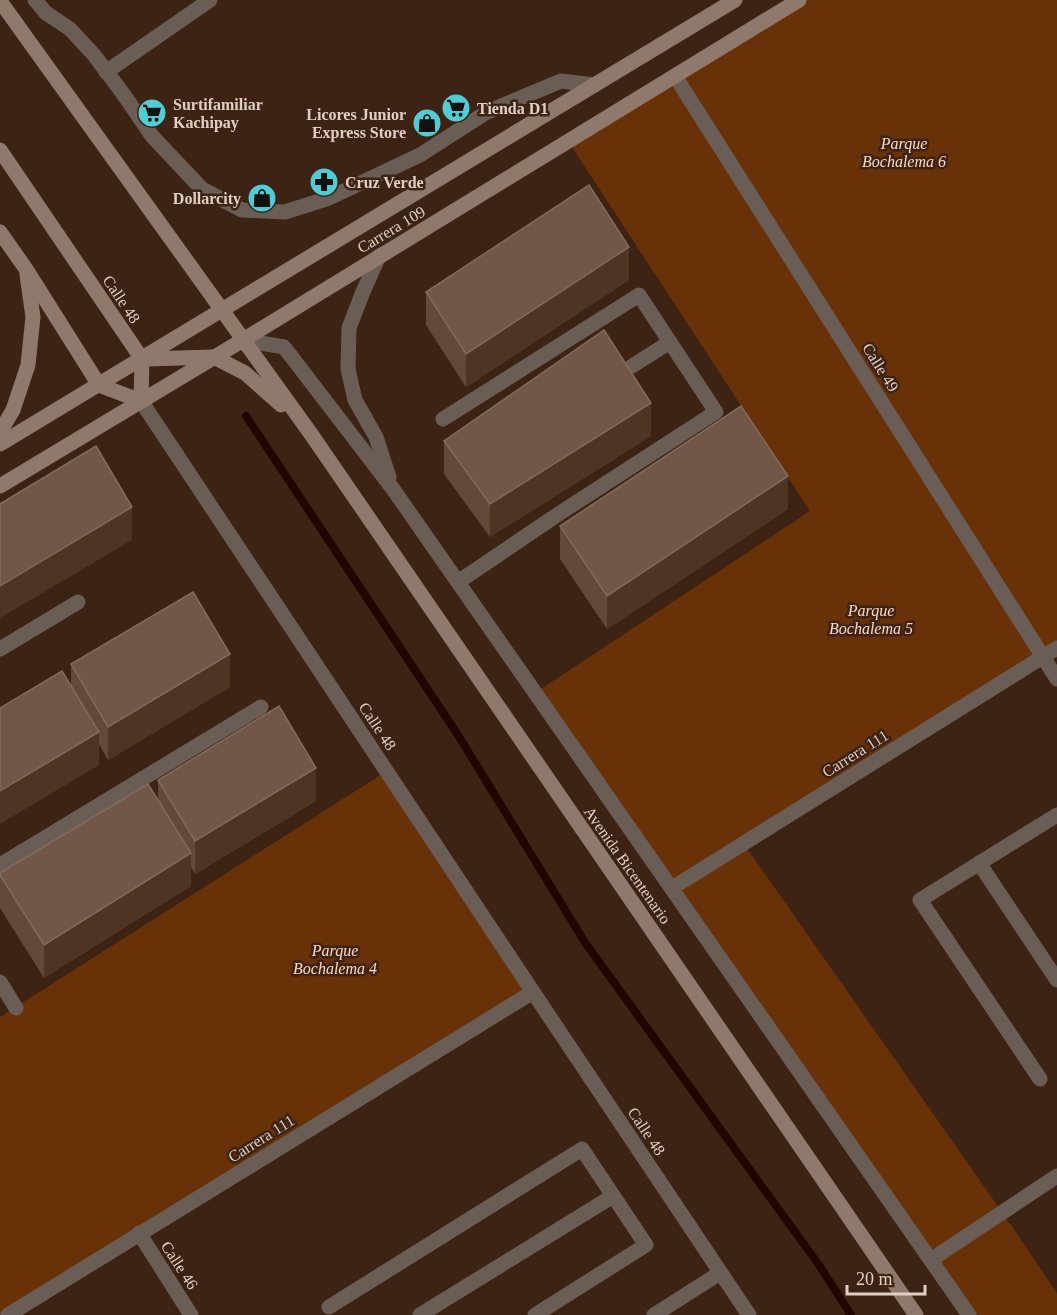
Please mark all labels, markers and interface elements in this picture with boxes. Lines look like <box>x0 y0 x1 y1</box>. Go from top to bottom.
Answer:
supermarket icon: Tienda D1 <box>440 92 472 124</box>
place label: Surtifamiliar Kachipay <box>173 96 263 132</box>
supermarket icon: Surtifamiliar Kachipay <box>136 97 168 129</box>
place label: Tienda D1 <box>477 100 548 117</box>
place label: Licores Junior Express Store <box>306 106 406 142</box>
shop icon: Licores Junior Express Store <box>411 107 443 139</box>
park label: Parque Bochalema 6 <box>862 135 946 170</box>
pharmacy icon: Cruz Verde <box>308 166 340 198</box>
place label: Cruz Verde <box>345 174 424 191</box>
shop icon: Dollarcity <box>246 182 278 214</box>
place label: Dollarcity <box>173 190 241 208</box>
street label: Carrera 109 <box>354 203 428 256</box>
street label: Calle 48 <box>100 272 144 326</box>
street label: Calle 49 <box>859 340 902 395</box>
park label: Parque Bochalema 5 <box>829 602 913 637</box>
street label: Calle 48 <box>356 699 400 753</box>
street label: Carrera 111 <box>819 726 891 780</box>
street label: Avenida Bicentenario <box>581 804 674 927</box>
park label: Parque Bochalema 4 <box>293 942 377 977</box>
street label: Calle 48 <box>625 1104 669 1158</box>
street label: Carrera 111 <box>225 1111 297 1165</box>
street label: Calle 46 <box>158 1238 201 1292</box>
scale bar <box>847 1258 925 1296</box>
text: 20 m <box>856 1269 893 1289</box>

